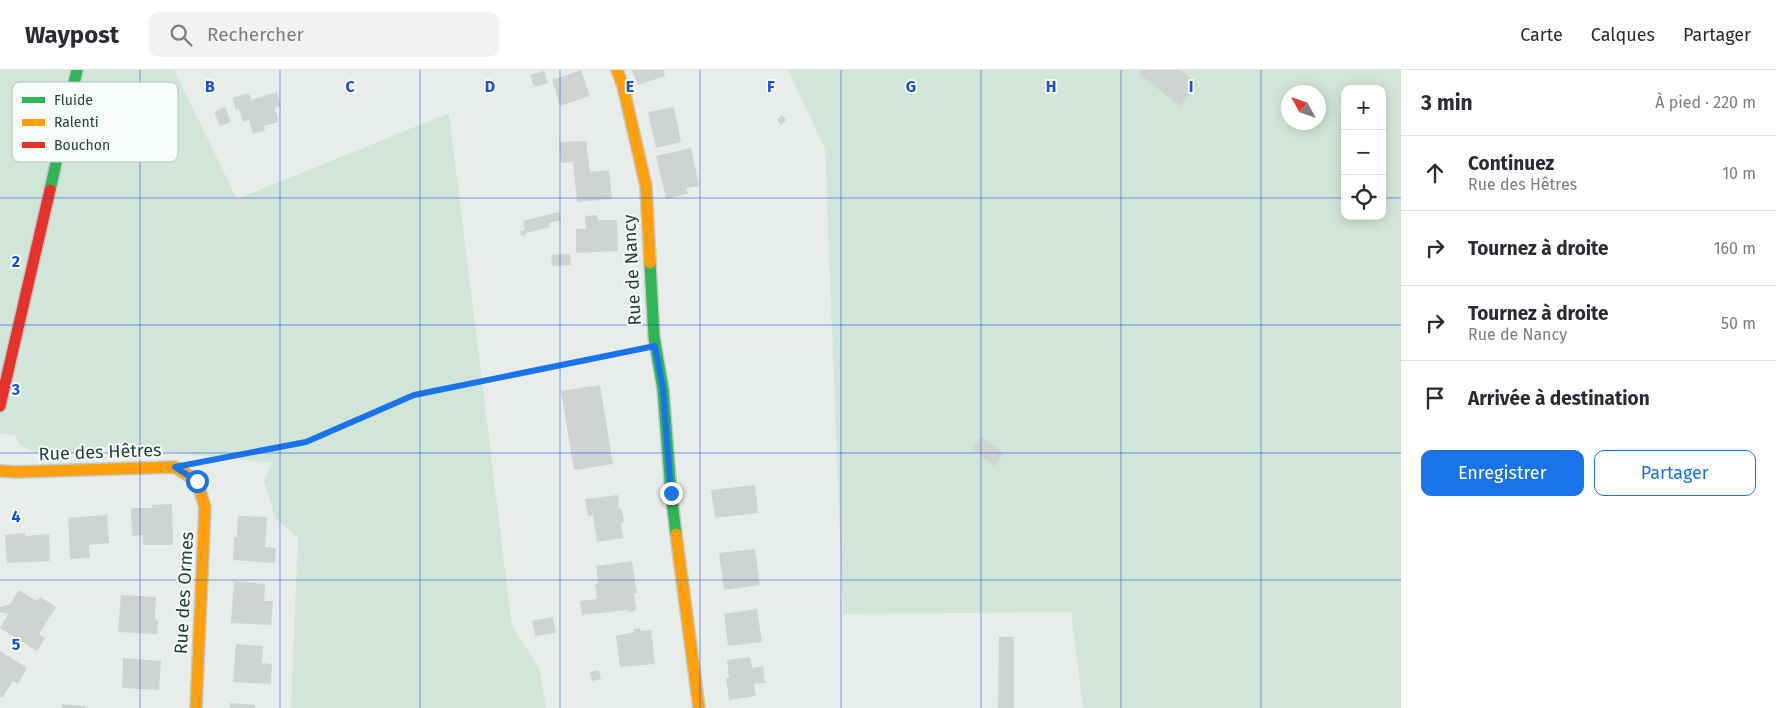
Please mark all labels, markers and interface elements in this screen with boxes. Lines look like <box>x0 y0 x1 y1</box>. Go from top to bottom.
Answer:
search box <box>149 12 499 57</box>
text: Waypost <box>25 21 119 49</box>
icon: search <box>167 21 195 49</box>
text: Rechercher <box>207 23 304 46</box>
text: Carte <box>1520 24 1563 46</box>
text: Calques <box>1591 24 1655 46</box>
text: Partager <box>1683 24 1751 46</box>
text: B <box>205 77 215 96</box>
text: C <box>345 77 355 96</box>
text: D <box>485 77 495 96</box>
text: E <box>626 77 634 96</box>
text: F <box>767 77 775 96</box>
text: G <box>906 77 916 96</box>
text: H <box>1046 77 1056 96</box>
text: I <box>1189 77 1193 96</box>
legend <box>12 82 178 162</box>
north arrow <box>1281 85 1326 130</box>
map controls <box>1341 85 1386 220</box>
button: + <box>1341 85 1386 130</box>
text: 3 min <box>1421 90 1473 116</box>
text: Fluide <box>54 92 93 109</box>
text: À pied · 220 m <box>1655 93 1756 112</box>
text: Ralenti <box>54 114 99 131</box>
button: − <box>1341 130 1386 175</box>
text: Bouchon <box>54 137 110 154</box>
text: Continuez <box>1468 152 1554 175</box>
icon: ahead <box>1421 159 1449 187</box>
text: 10 m <box>1722 164 1756 183</box>
button: locate <box>1341 175 1386 220</box>
text: Rue des Hêtres <box>1468 175 1577 194</box>
street label: Rue de Nancy <box>618 214 646 326</box>
icon: right <box>1421 234 1449 262</box>
text: Tournez à droite <box>1468 237 1609 260</box>
text: 160 m <box>1714 239 1756 258</box>
text: 2 <box>12 252 20 271</box>
text: Tournez à droite <box>1468 302 1609 325</box>
icon: right <box>1421 309 1449 337</box>
text: 50 m <box>1721 314 1756 333</box>
text: Rue de Nancy <box>1468 325 1567 344</box>
text: 3 <box>11 380 20 399</box>
icon: arrive <box>1421 384 1449 412</box>
text: Arrivée à destination <box>1468 387 1650 410</box>
street label: Rue des Hêtres <box>38 439 162 465</box>
button: Enregistrer <box>1421 450 1584 496</box>
button: Partager <box>1594 450 1756 496</box>
route start <box>186 470 209 493</box>
route end <box>660 482 683 505</box>
text: 4 <box>11 507 21 526</box>
street label: Rue des Ormes <box>170 531 198 655</box>
text: 5 <box>12 635 21 654</box>

